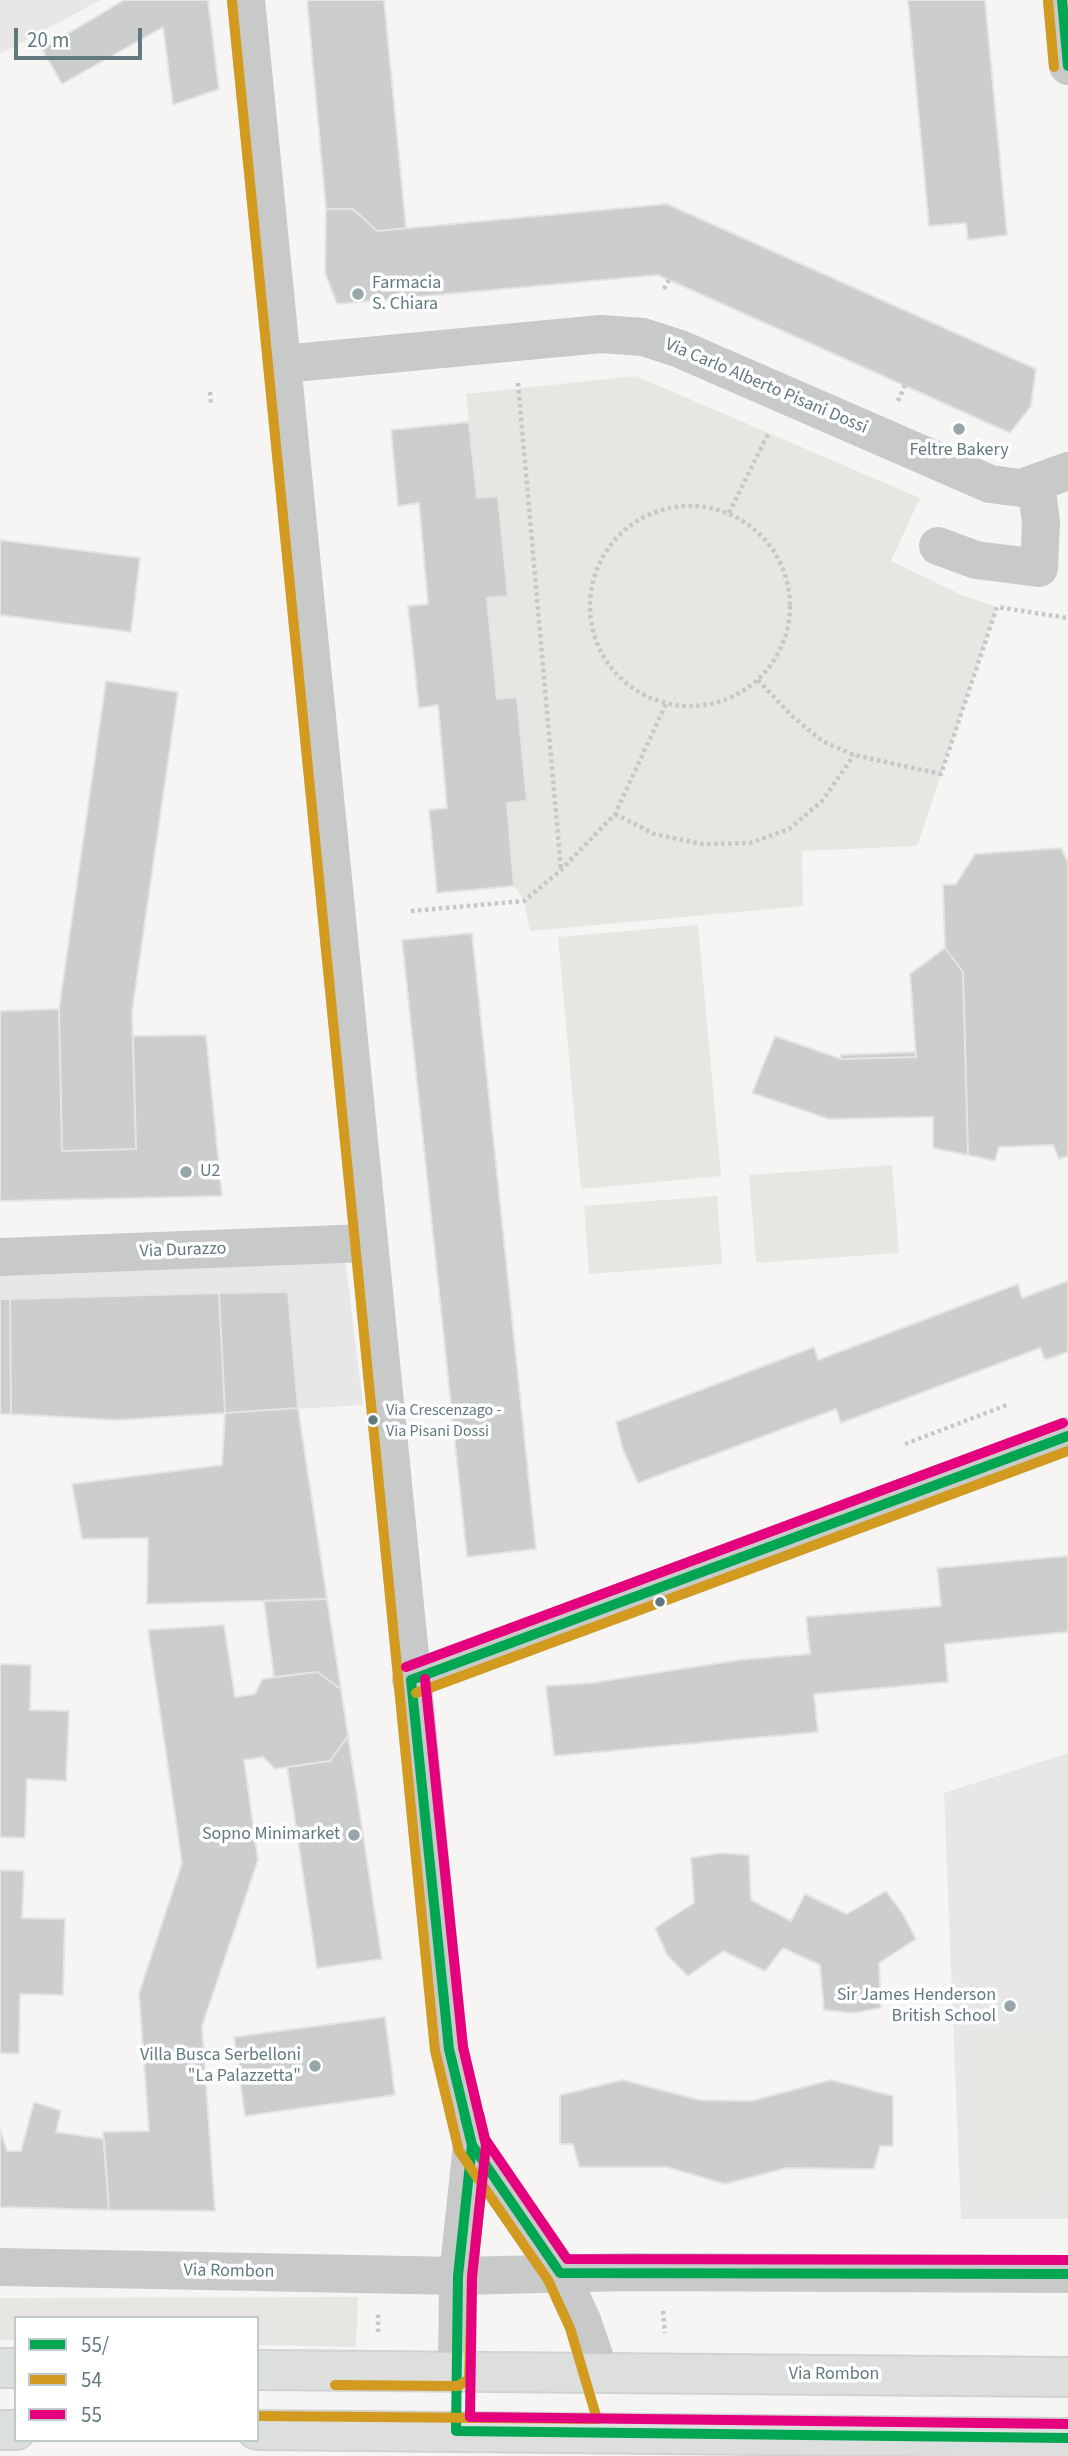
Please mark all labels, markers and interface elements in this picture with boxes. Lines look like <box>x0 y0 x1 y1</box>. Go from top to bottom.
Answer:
scale bar <box>18 14 145 58</box>
text: 20 m <box>27 25 69 55</box>
place label: Farmacia S. Chiara <box>372 273 441 316</box>
marker: Farmacia S. Chiara <box>350 286 366 302</box>
street label: Via Carlo Alberto Pisani Dossi <box>661 334 871 440</box>
marker: Feltre Bakery <box>951 421 967 437</box>
place label: Feltre Bakery <box>909 440 1009 462</box>
place label: U2 <box>200 1161 221 1183</box>
marker: U2 <box>178 1164 194 1180</box>
street label: Via Durazzo <box>139 1239 227 1263</box>
place label: Via Crescenzago - Via Pisani Dossi <box>386 1401 501 1439</box>
marker: Via Crescenzago - Via Pisani Dossi <box>366 1413 380 1427</box>
unlabelled marker <box>653 1595 667 1609</box>
place label: Sopno Minimarket <box>202 1824 340 1846</box>
marker: Sopno Minimarket <box>346 1827 362 1843</box>
place label: Sir James Henderson British School <box>837 1985 996 2028</box>
marker: Sir James Henderson British School <box>1002 1998 1018 2014</box>
place label: Villa Busca Serbelloni "La Palazzetta" <box>140 2045 301 2088</box>
marker: Villa Busca Serbelloni "La Palazzetta" <box>307 2058 323 2074</box>
street label: Via Rombon <box>183 2260 275 2284</box>
legend <box>14 2316 259 2442</box>
text: 55/ <box>81 2330 109 2360</box>
street label: Via Rombon <box>789 2364 879 2386</box>
text: 54 <box>81 2365 102 2395</box>
text: 55 <box>81 2400 102 2430</box>

